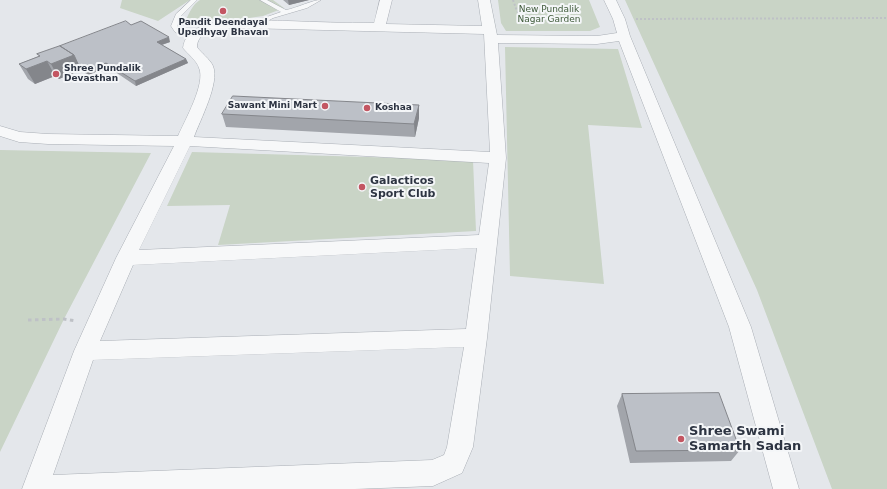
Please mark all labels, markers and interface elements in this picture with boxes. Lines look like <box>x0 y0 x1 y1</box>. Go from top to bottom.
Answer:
park label: New Pundalik Nagar Garden <box>517 5 581 26</box>
marker: Pandit Deendayal Upadhyay Bhavan <box>218 6 228 16</box>
place label: Pandit Deendayal Upadhyay Bhavan <box>177 18 269 39</box>
place label: Shree Pundalik Devasthan <box>64 64 141 85</box>
marker: Shree Pundalik Devasthan <box>51 69 61 79</box>
place label: Sawant Mini Mart <box>228 101 317 111</box>
marker: Sawant Mini Mart <box>320 101 330 111</box>
marker: Koshaa <box>362 103 372 113</box>
place label: Koshaa <box>375 103 412 113</box>
place label: Galacticos Sport Club <box>370 174 435 200</box>
marker: Galacticos Sport Club <box>357 182 367 192</box>
place label: Shree Swami Samarth Sadan <box>689 424 801 455</box>
marker: Shree Swami Samarth Sadan <box>676 434 686 444</box>

